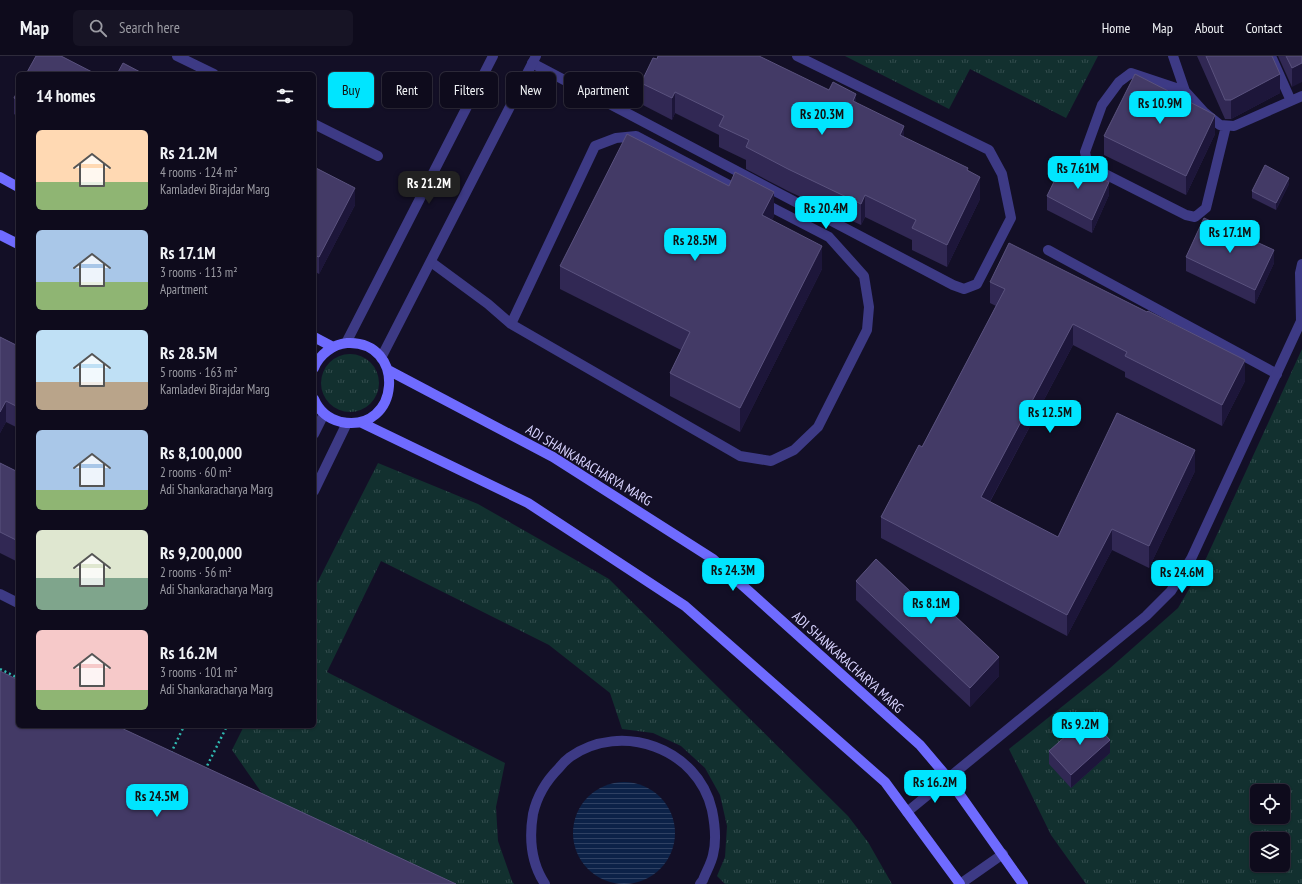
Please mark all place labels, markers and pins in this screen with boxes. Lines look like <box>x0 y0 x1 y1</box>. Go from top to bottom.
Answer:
pin: Rs 10.9M <box>1119 91 1201 125</box>
pin: Rs 20.3M <box>781 102 863 136</box>
pin: Rs 7.61M <box>1037 156 1119 190</box>
pin: Rs 21.2M <box>388 171 470 205</box>
pin: Rs 20.4M <box>785 196 867 230</box>
pin: Rs 17.1M <box>1189 220 1271 254</box>
pin: Rs 28.5M <box>654 228 736 262</box>
pin: Rs 12.5M <box>1009 400 1091 434</box>
pin: Rs 24.3M <box>692 558 774 592</box>
pin: Rs 24.6M <box>1141 560 1223 594</box>
pin: Rs 8.1M <box>894 591 968 625</box>
pin: Rs 9.2M <box>1043 712 1117 746</box>
pin: Rs 16.2M <box>894 770 976 804</box>
pin: Rs 24.5M <box>116 784 198 818</box>

